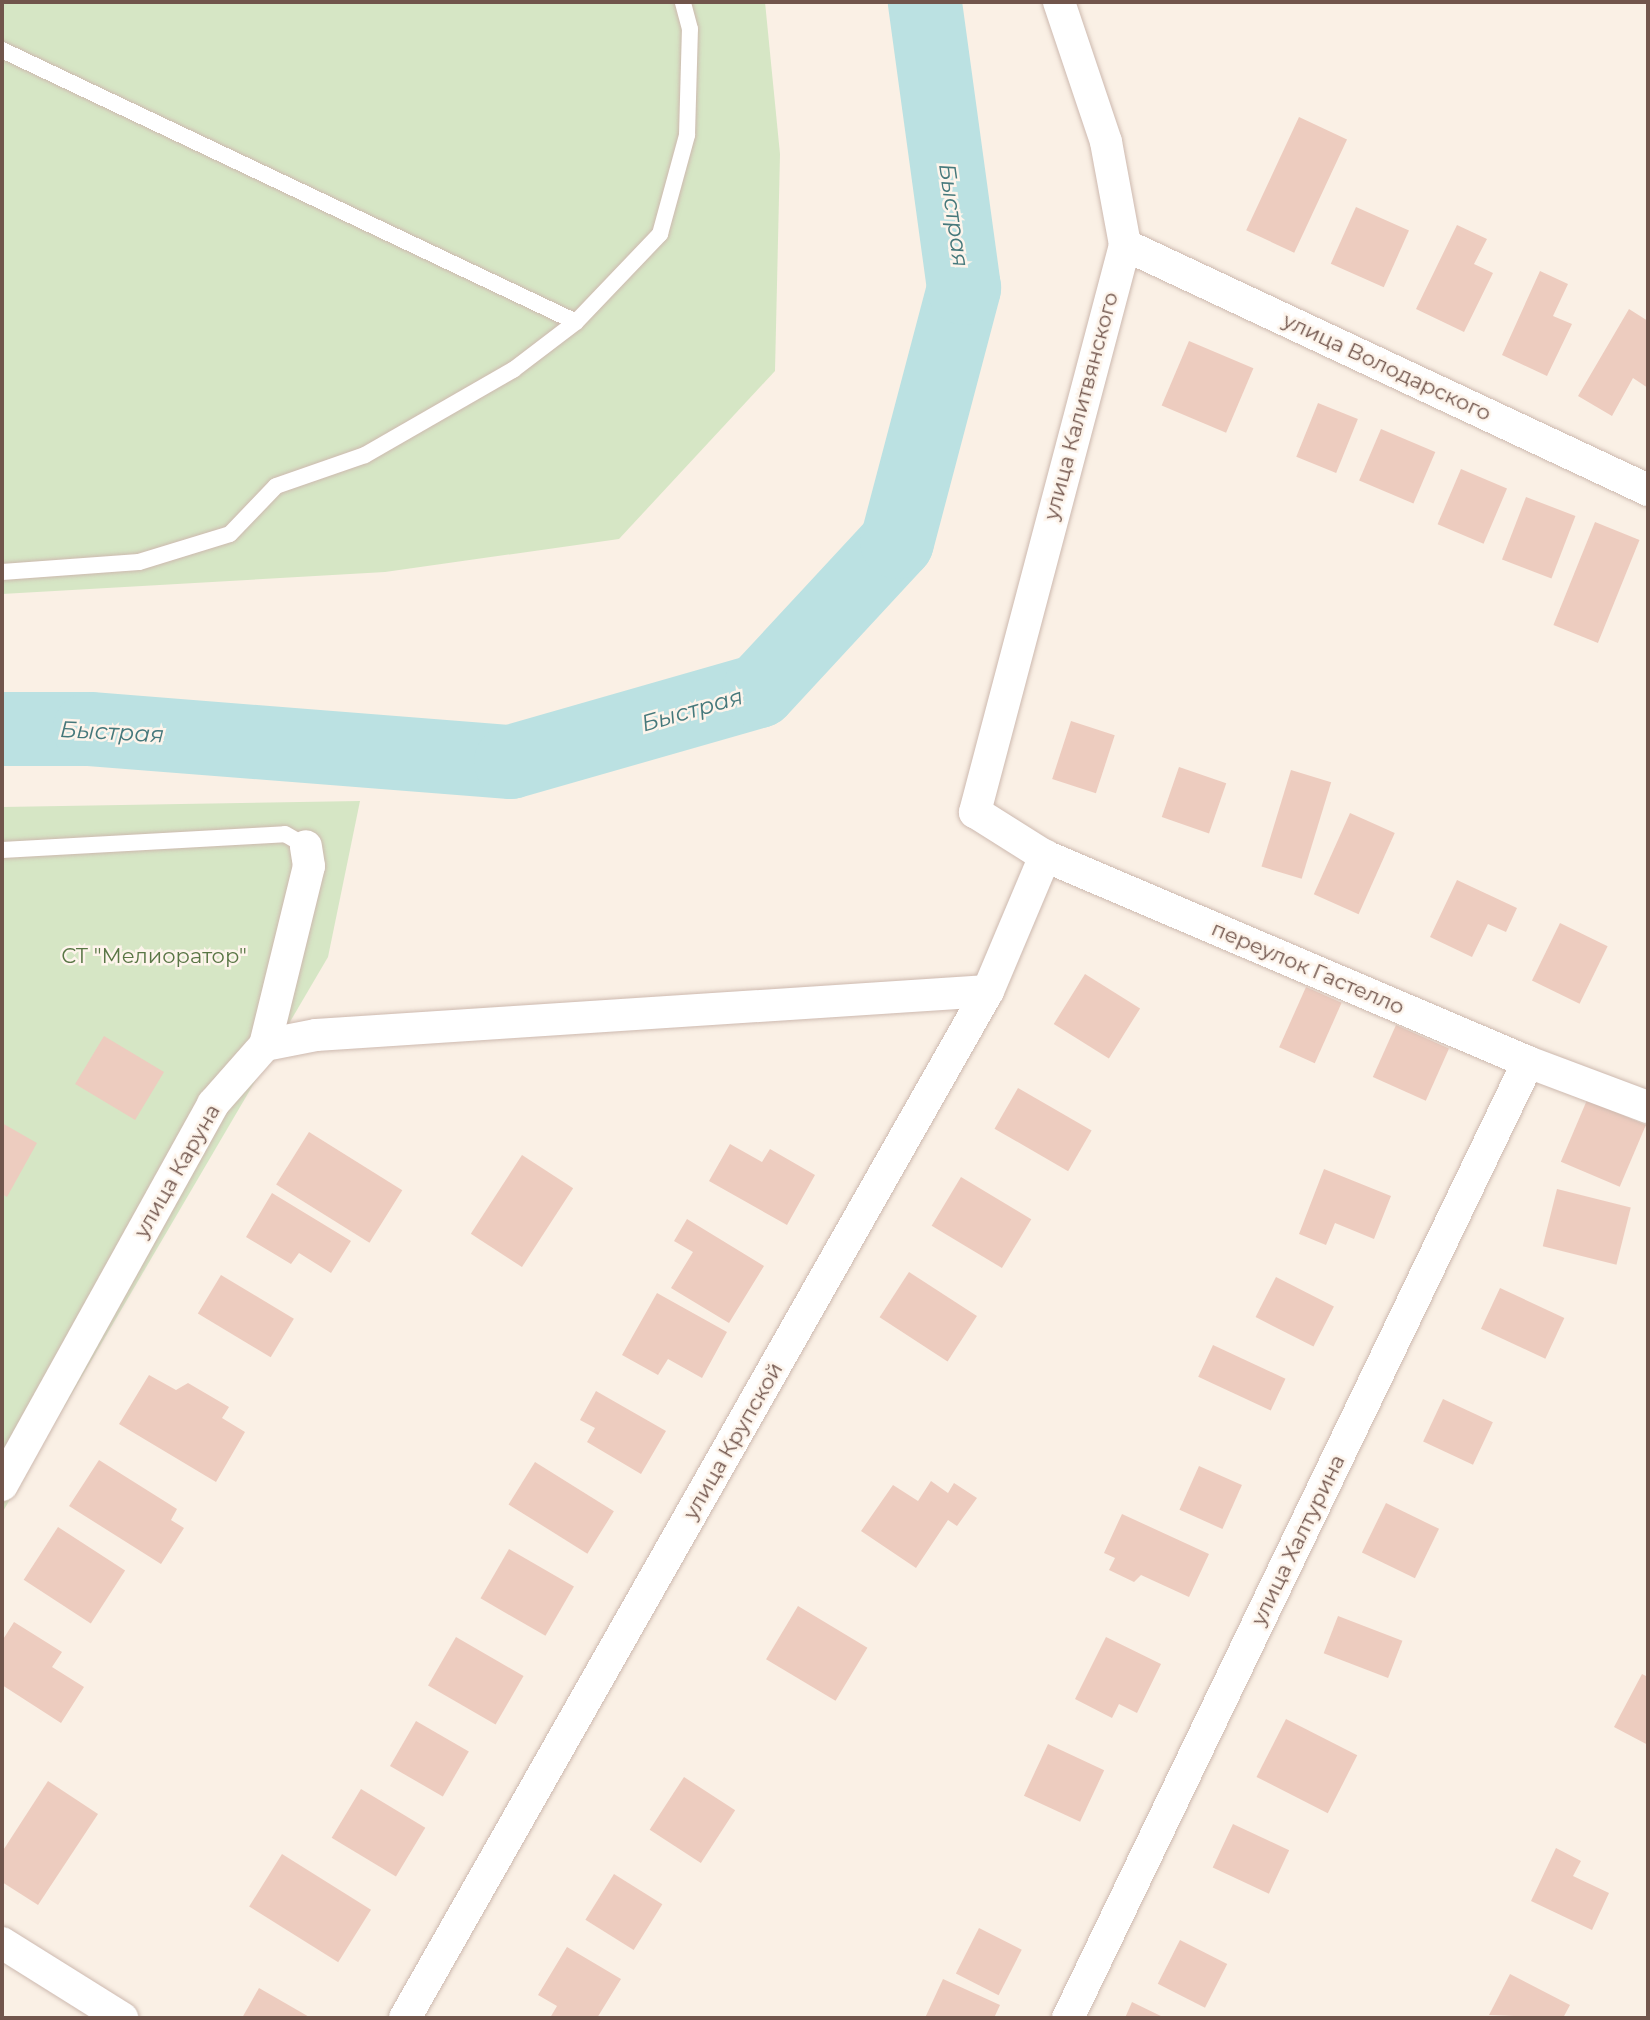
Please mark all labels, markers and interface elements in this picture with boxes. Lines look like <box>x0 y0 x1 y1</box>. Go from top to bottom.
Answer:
water label: Быстрая <box>933 161 975 269</box>
street label: улица Калитвянского <box>1038 289 1124 523</box>
street label: улица Володарского <box>1279 308 1495 426</box>
water label: Быстрая <box>638 682 746 738</box>
water label: Быстрая <box>59 715 165 749</box>
street label: переулок Гастелло <box>1208 916 1408 1020</box>
park label: СТ "Мелиоратор" <box>61 943 247 969</box>
street label: улица Каруна <box>129 1100 225 1242</box>
street label: улица Крупской <box>678 1358 788 1524</box>
street label: улица Халтурина <box>1246 1451 1350 1629</box>

